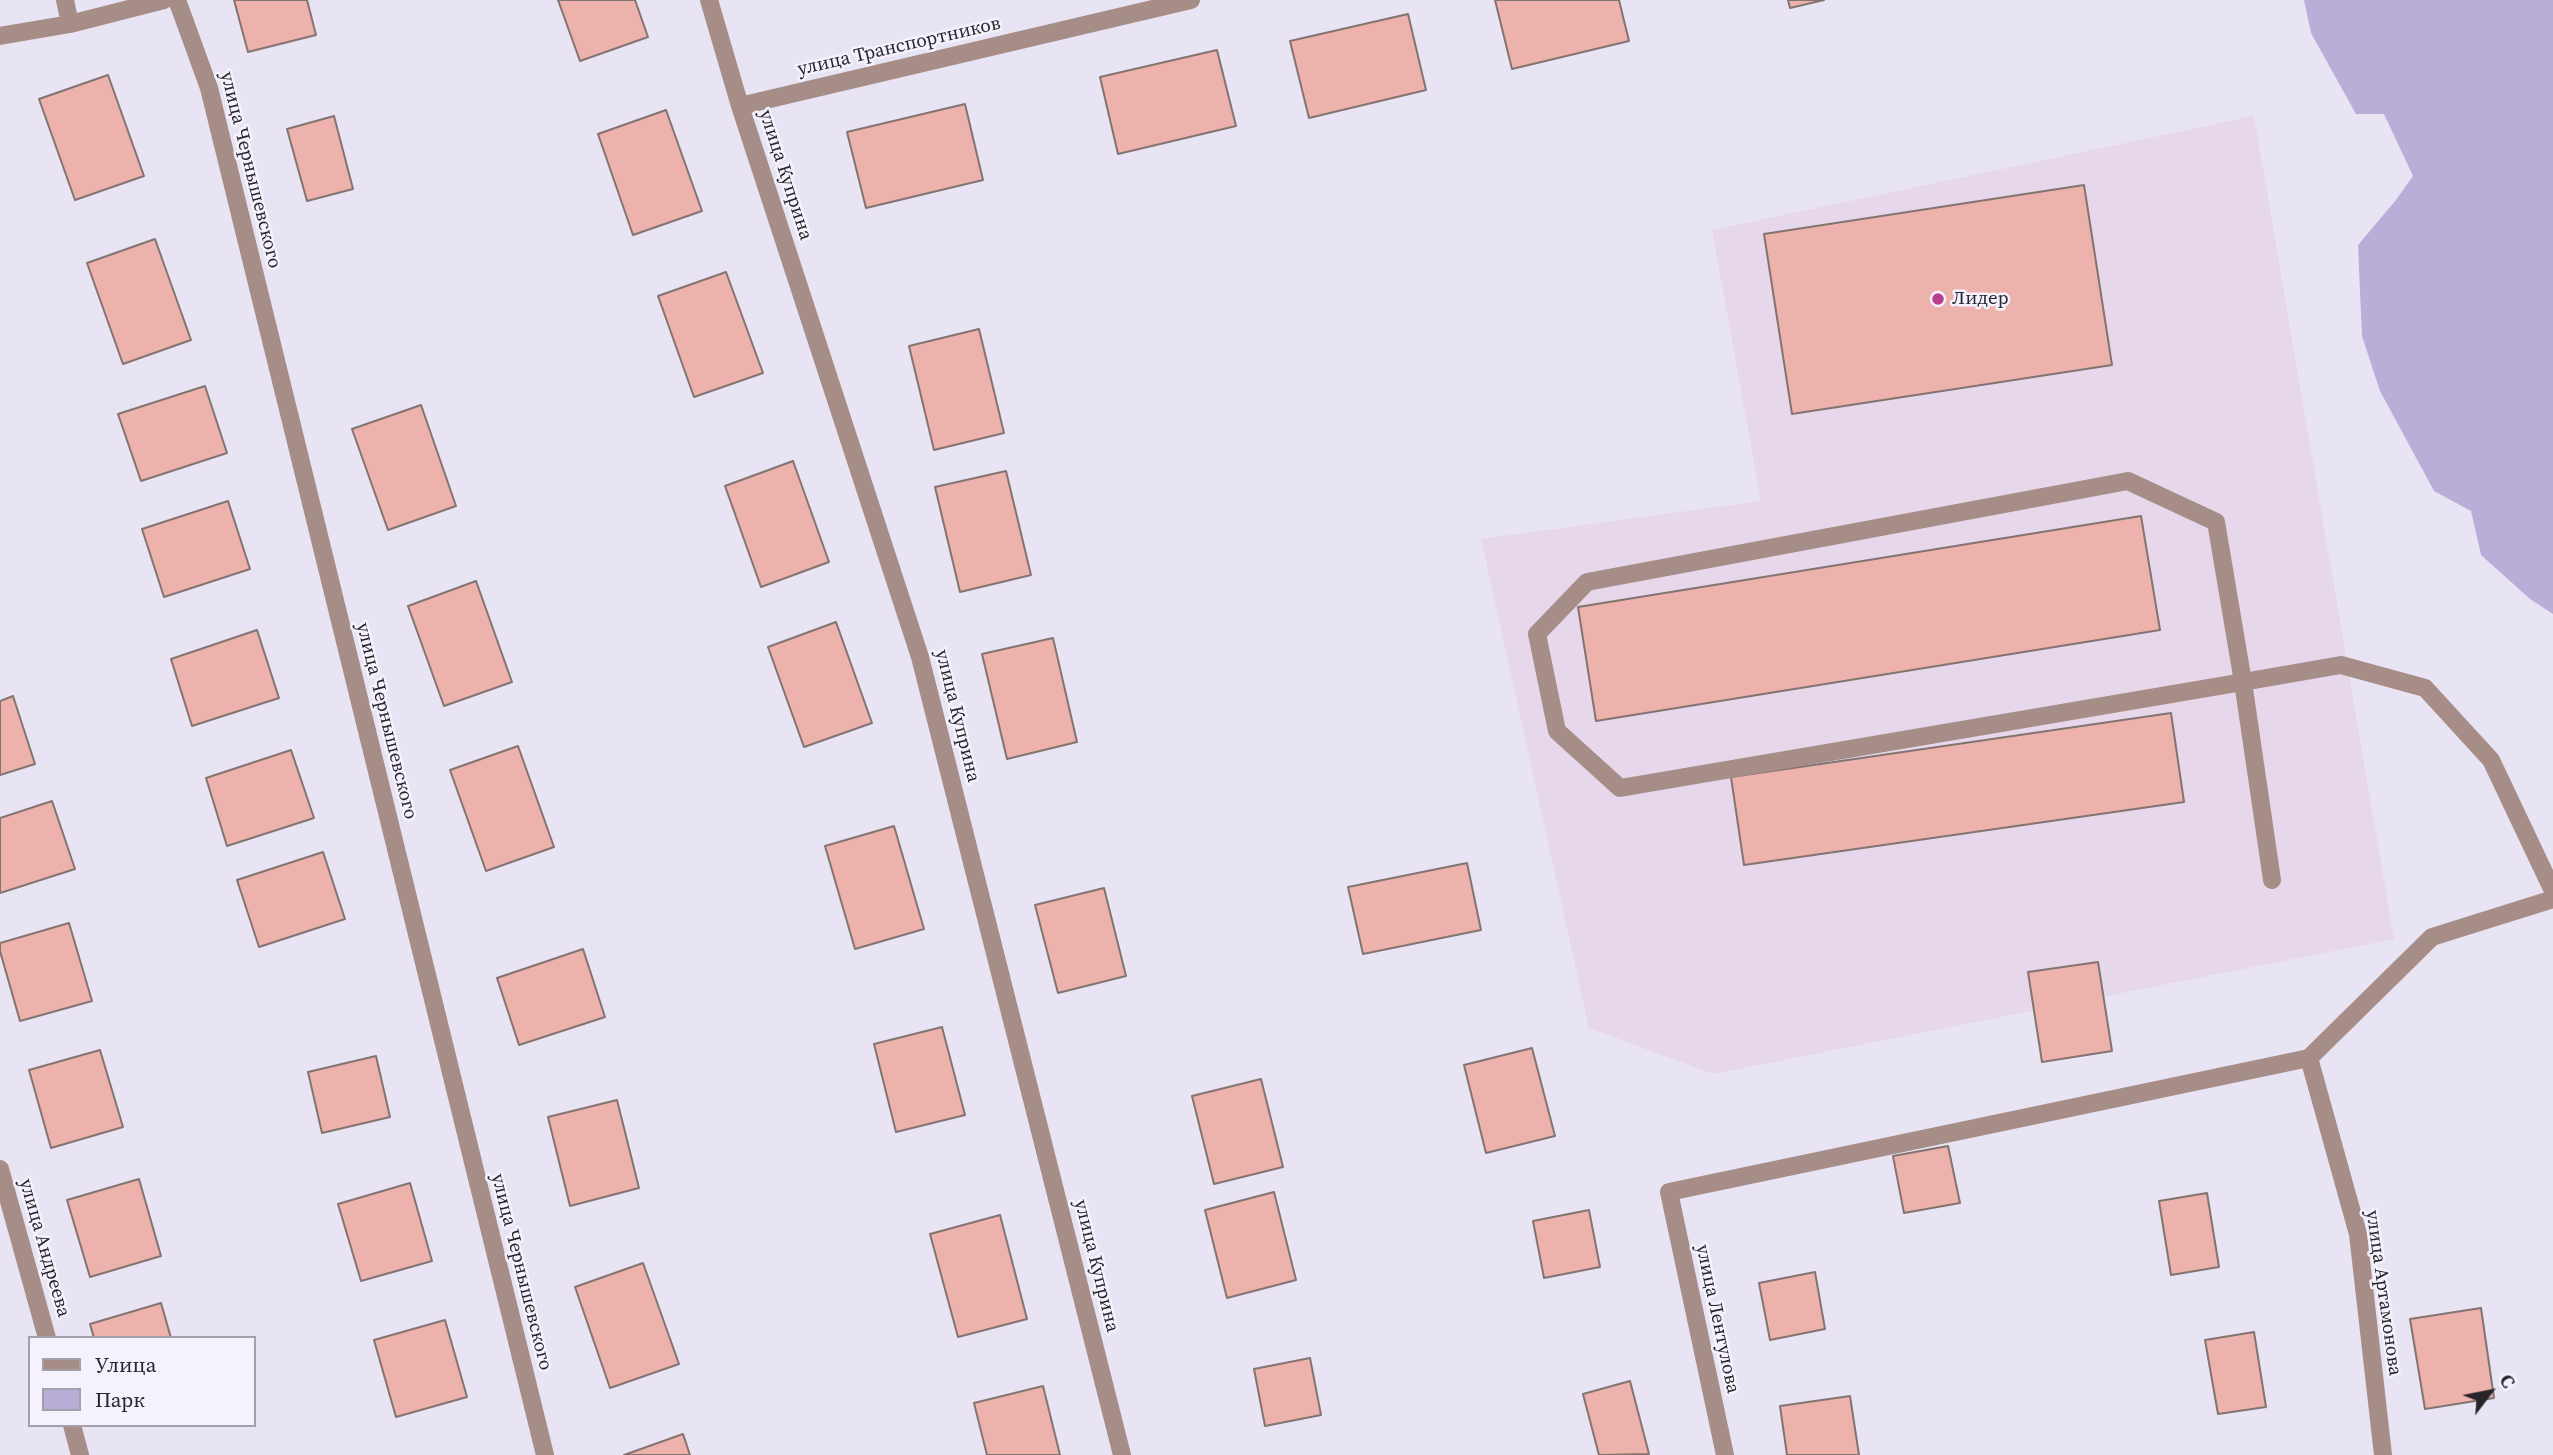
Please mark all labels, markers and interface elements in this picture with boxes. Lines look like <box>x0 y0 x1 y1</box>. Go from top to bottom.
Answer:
street label: улица Транспортников <box>795 13 1003 81</box>
street label: улица Чернышевского <box>215 69 285 271</box>
street label: улица Куприна <box>753 107 817 243</box>
place label: Лидер <box>1952 288 2009 310</box>
marker: Лидер <box>1930 291 1946 307</box>
street label: улица Чернышевского <box>351 620 421 822</box>
street label: улица Куприна <box>930 647 984 785</box>
street label: улица Чернышевского <box>486 1171 556 1373</box>
street label: улица Андреева <box>13 1176 75 1320</box>
street label: улица Куприна <box>1069 1197 1123 1335</box>
street label: улица Артамонова <box>2360 1209 2406 1377</box>
street label: улица Лентулова <box>1690 1242 1744 1396</box>
legend <box>28 1336 256 1427</box>
text: Улица <box>95 1350 156 1379</box>
north arrow <box>2455 1357 2525 1427</box>
text: С <box>2494 1369 2522 1393</box>
text: Парк <box>95 1385 145 1414</box>

